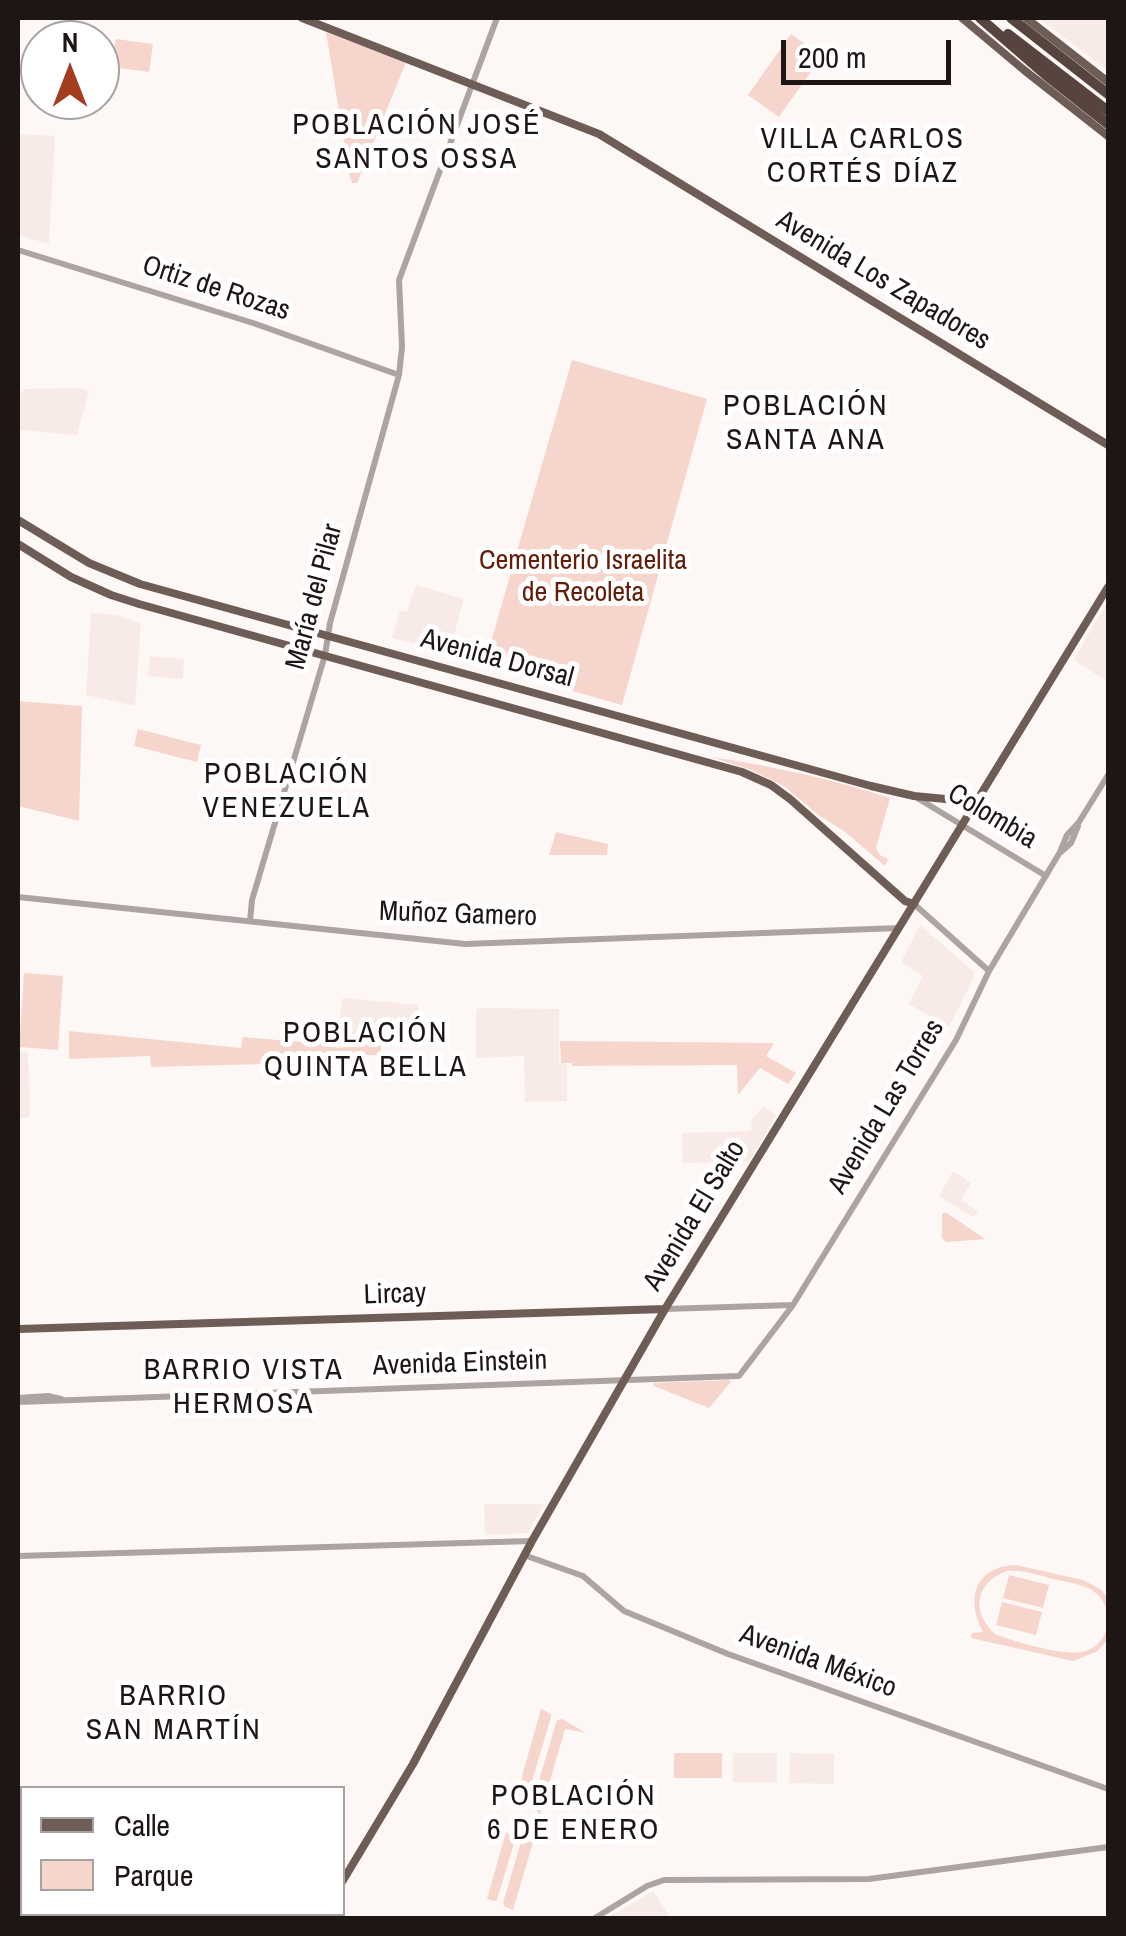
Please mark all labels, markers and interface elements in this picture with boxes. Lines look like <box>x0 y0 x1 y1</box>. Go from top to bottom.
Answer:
north arrow <box>20 20 120 120</box>
scale bar <box>786 20 956 82</box>
text: N <box>62 23 78 61</box>
text: 200 m <box>798 37 866 77</box>
district label: POBLACIÓN JOSÉ SANTOS OSSA <box>292 108 542 178</box>
district label: VILLA CARLOS CORTÉS DÍAZ <box>760 122 966 192</box>
street label: Avenida Los Zapadores <box>770 204 996 358</box>
street label: Ortiz de Rozas <box>138 249 294 329</box>
district label: POBLACIÓN SANTA ANA <box>723 389 889 460</box>
street label: María del Pilar <box>279 521 351 673</box>
park label: Cementerio Israelita de Recoleta <box>479 544 687 610</box>
street label: Avenida Dorsal <box>417 623 577 695</box>
district label: POBLACIÓN VENEZUELA <box>203 757 371 828</box>
street label: Colombia <box>941 777 1043 857</box>
street label: Muñoz Gamero <box>378 895 538 935</box>
street label: Avenida Las Torres <box>822 1014 952 1200</box>
district label: POBLACIÓN QUINTA BELLA <box>264 1016 468 1086</box>
street label: Avenida El Salto <box>637 1135 753 1297</box>
street label: Lircay <box>363 1277 427 1313</box>
street label: Avenida Einstein <box>372 1344 548 1384</box>
district label: BARRIO VISTA HERMOSA <box>144 1353 344 1424</box>
street label: Avenida México <box>735 1618 901 1706</box>
district label: BARRIO SAN MARTÍN <box>86 1679 262 1750</box>
district label: POBLACIÓN 6 DE ENERO <box>487 1779 661 1850</box>
legend <box>20 1786 345 1916</box>
text: Calle <box>114 1805 170 1845</box>
text: Parque <box>114 1855 193 1895</box>

